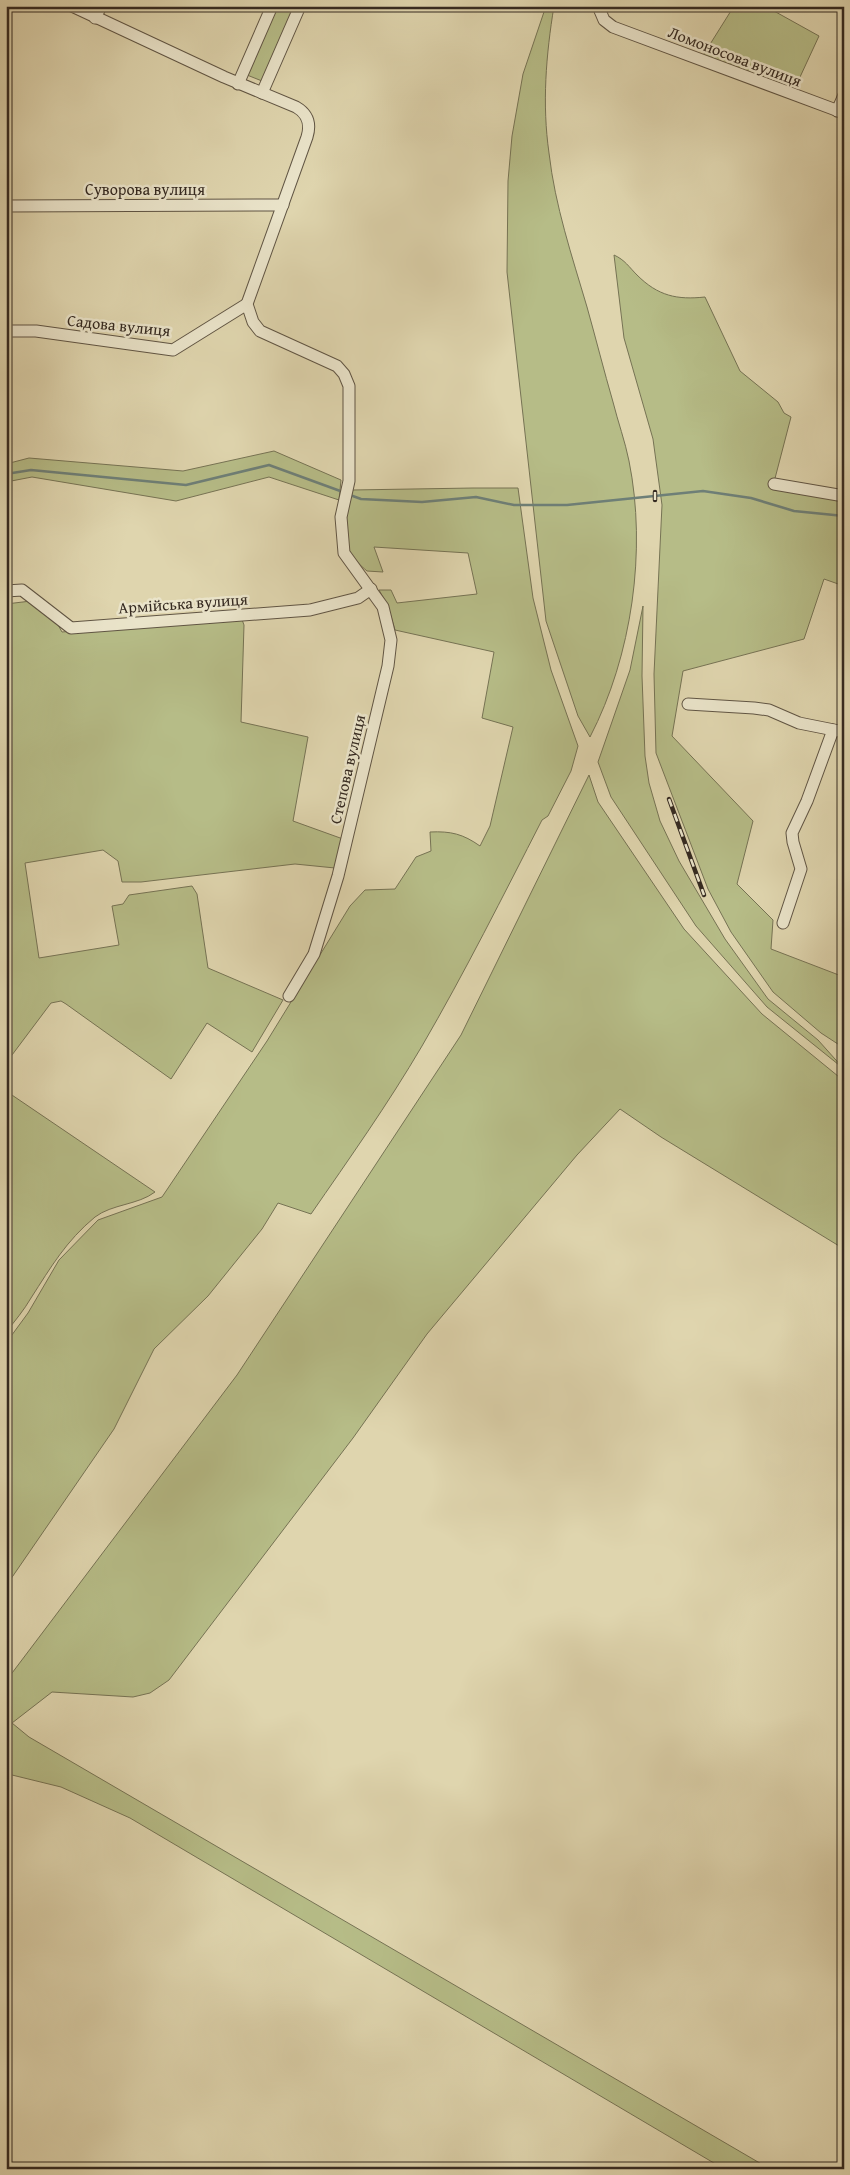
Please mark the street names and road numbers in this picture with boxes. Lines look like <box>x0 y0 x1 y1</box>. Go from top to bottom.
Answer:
street label: Ломоносова вулиця <box>665 20 805 92</box>
street label: Суворова вулиця <box>85 177 205 201</box>
street label: Садова вулиця <box>66 308 172 342</box>
street label: Армійська вулиця <box>118 587 248 619</box>
street label: Степова вулиця <box>323 712 371 826</box>

